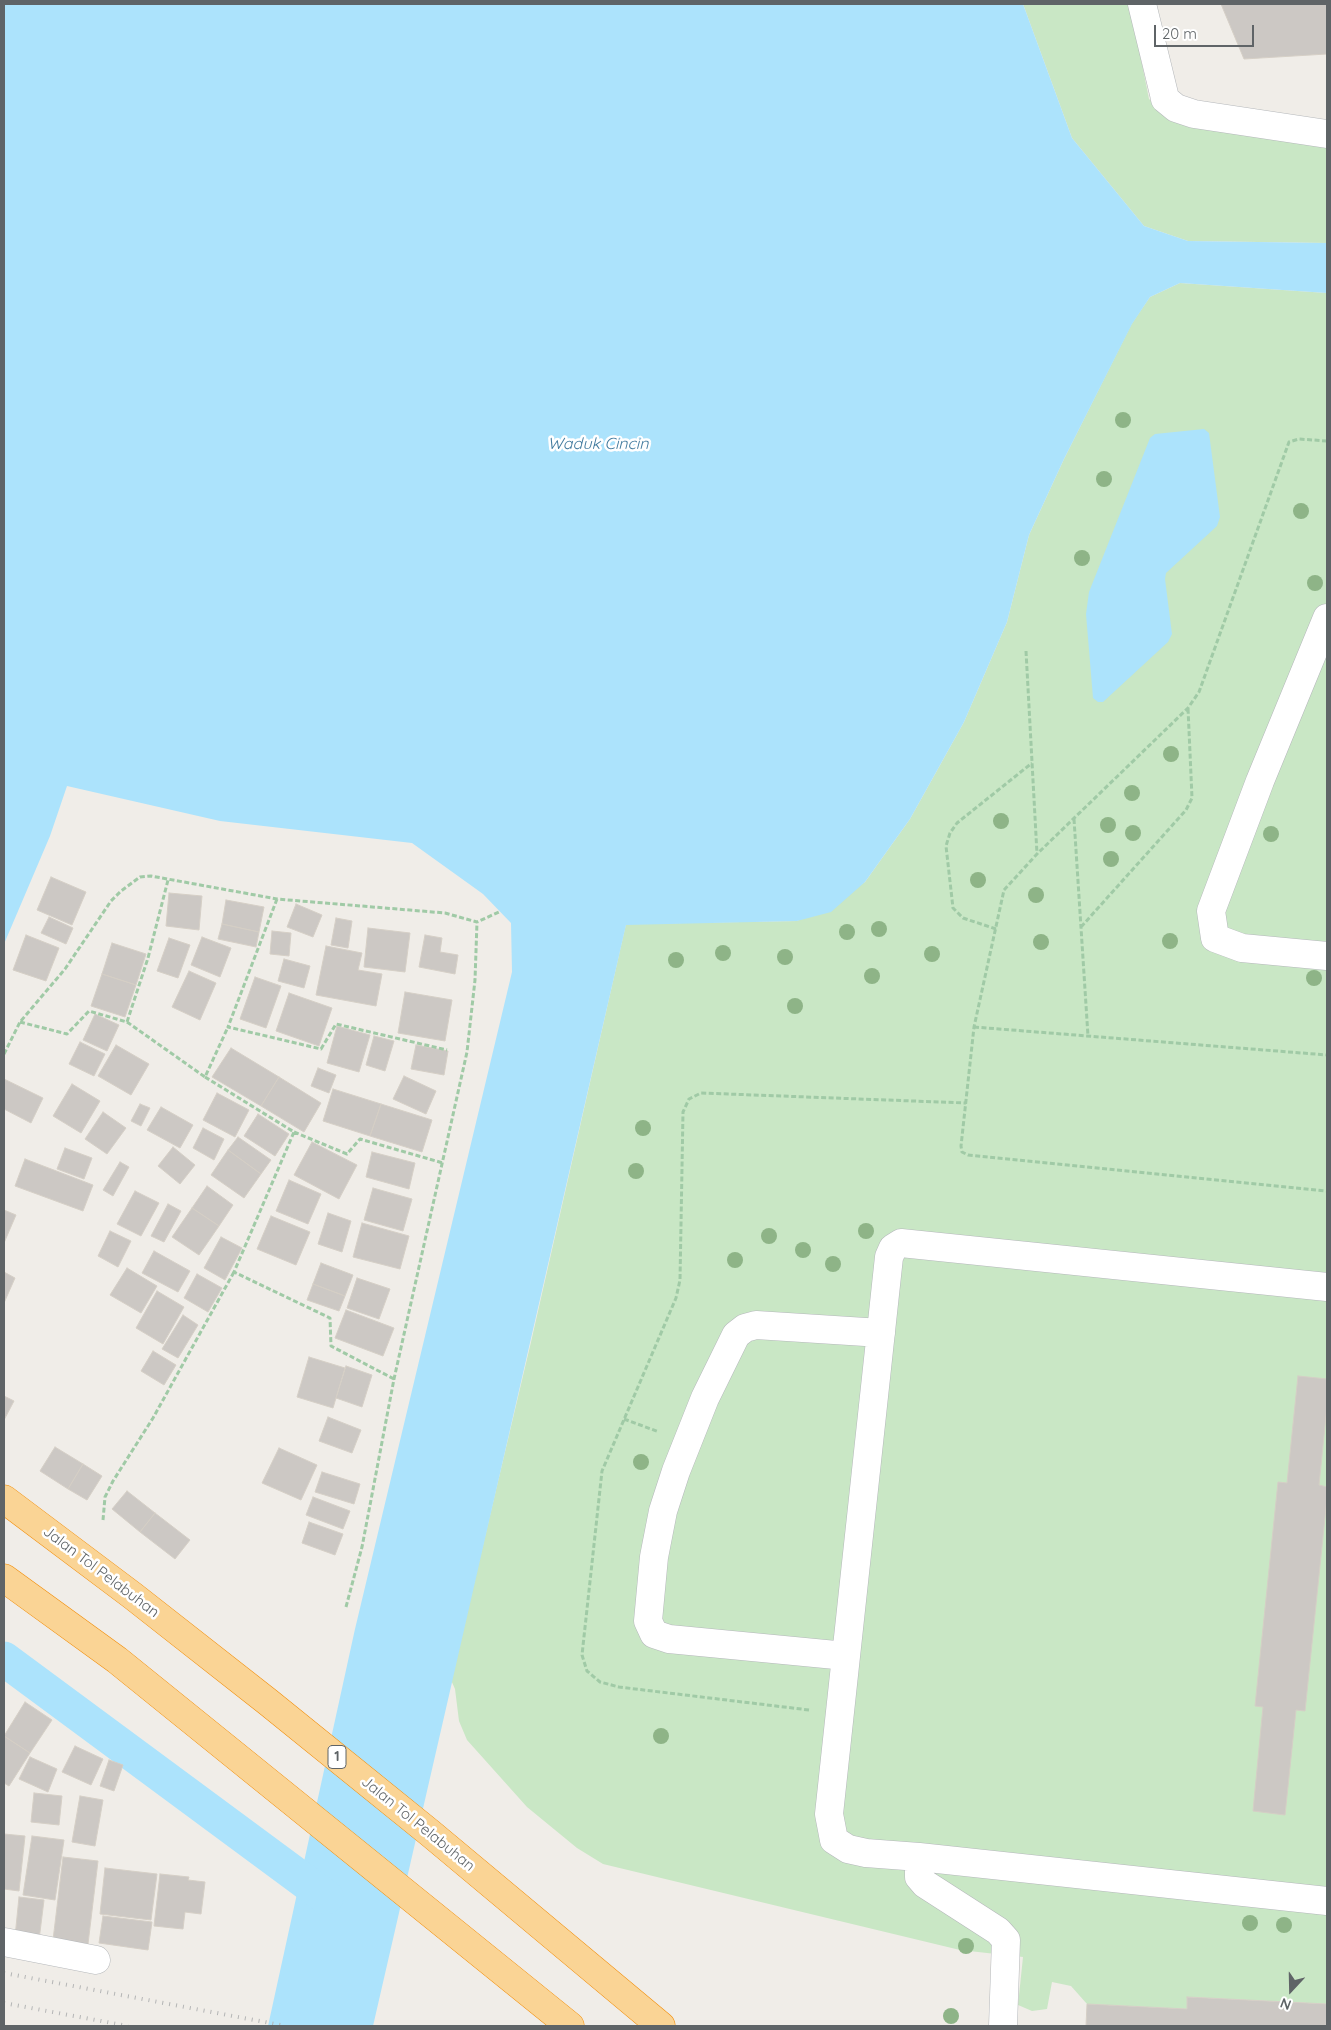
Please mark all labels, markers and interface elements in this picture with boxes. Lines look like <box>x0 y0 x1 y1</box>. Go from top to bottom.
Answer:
scale bar <box>1156 15 1256 47</box>
text: 20 m <box>1162 24 1197 43</box>
water label: Waduk Cincin <box>547 434 649 454</box>
street label: Jalan Tol Pelabuhan <box>39 1523 163 1621</box>
road number: 1 <box>328 1745 346 1768</box>
street label: Jalan Tol Pelabuhan <box>358 1773 478 1875</box>
north arrow <box>1266 1965 1316 2015</box>
text: N <box>1278 1994 1294 2014</box>

